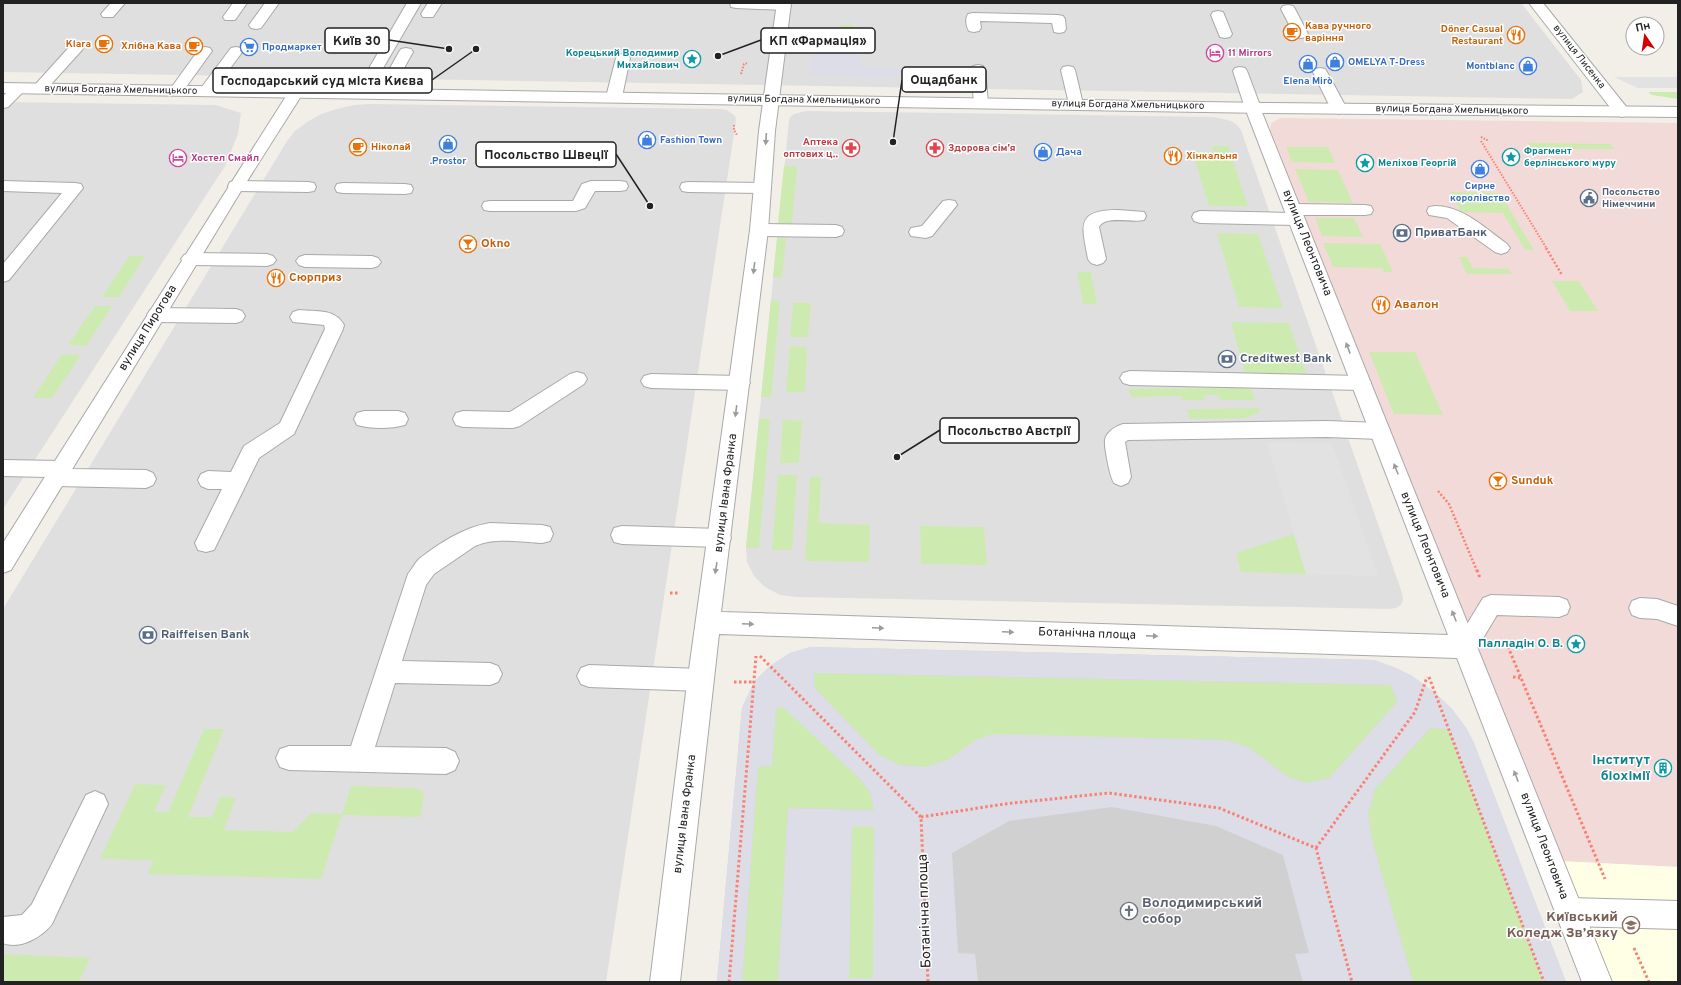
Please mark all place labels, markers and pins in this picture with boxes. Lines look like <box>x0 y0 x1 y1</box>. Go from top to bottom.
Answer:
place label: Кава ручного варіння <box>1305 20 1372 45</box>
cafe icon: Кава ручного варіння <box>1282 22 1302 42</box>
place label: Döner Casual Restaurant <box>1441 23 1503 48</box>
restaurant icon: Döner Casual Restaurant <box>1506 25 1526 45</box>
callout: Київ 30 <box>325 28 389 53</box>
callout: КП «Фармація» <box>761 28 875 53</box>
cafe icon: Klara <box>94 34 114 54</box>
cafe icon: Хлібна Кава <box>184 36 204 56</box>
supermarket icon: Продмаркет <box>239 37 259 57</box>
place label: Klara <box>66 38 91 51</box>
place label: Хлібна Кава <box>121 40 181 53</box>
place label: Продмаркет <box>262 41 322 54</box>
hotel icon: 11 Mirrors <box>1205 43 1225 63</box>
place label: Корецький Володимир Михайлович <box>566 47 679 72</box>
place label: 11 Mirrors <box>1228 47 1272 60</box>
place icon: Корецький Володимир Михайлович <box>682 49 702 69</box>
shop icon: OMELYA T-Dress <box>1325 52 1345 72</box>
shop icon: Elena Mirò <box>1298 54 1318 74</box>
place label: OMELYA T-Dress <box>1348 56 1425 69</box>
shop icon: Montblanc <box>1518 56 1538 76</box>
place label: Montblanc <box>1466 60 1515 73</box>
callout: Ощадбанк <box>902 67 986 92</box>
callout: Господарський суд міста Києва <box>213 68 432 93</box>
place label: Elena Mirò <box>1283 75 1333 88</box>
shop icon: Fashion Town <box>637 130 657 150</box>
shop icon: .Prostor <box>438 134 458 154</box>
place label: Fashion Town <box>660 134 722 147</box>
place label: Аптека оптових ц‥ <box>783 136 838 161</box>
cafe icon: Ніколай <box>348 137 368 157</box>
pharmacy icon: Аптека оптових ц‥ <box>841 138 861 158</box>
pharmacy icon: Здорова сім'я <box>925 138 945 158</box>
place label: Ніколай <box>371 141 411 154</box>
callout: Посольство Швеції <box>476 142 616 167</box>
place label: Здорова сім'я <box>948 142 1016 155</box>
shop icon: Дача <box>1033 142 1053 162</box>
place label: Фрагмент берлінського муру <box>1524 145 1616 170</box>
place label: Дача <box>1056 146 1082 159</box>
restaurant icon: Хінкальня <box>1163 146 1183 166</box>
place icon: Фрагмент берлінського муру <box>1501 147 1521 167</box>
hotel icon: Хостел Смайл <box>168 148 188 168</box>
place label: Хінкальня <box>1186 150 1238 163</box>
place label: Хостел Смайл <box>191 152 259 165</box>
place icon: Меліхов Георгій <box>1355 153 1375 173</box>
place label: .Prostor <box>430 155 467 168</box>
place label: Меліхов Георгій <box>1378 157 1456 170</box>
shop icon: Сирне королівство <box>1470 159 1490 179</box>
place label: Сирне королівство <box>1450 180 1510 205</box>
place label: Посольство Німеччини <box>1602 186 1660 211</box>
public building icon: Посольство Німеччини <box>1579 188 1599 208</box>
bank icon: ПриватБанк <box>1392 223 1412 243</box>
place label: ПриватБанк <box>1415 225 1487 241</box>
bar icon: Okno <box>458 234 478 254</box>
place label: Okno <box>481 236 511 252</box>
restaurant icon: Сюрприз <box>266 268 286 288</box>
place label: Сюрприз <box>289 270 342 286</box>
restaurant icon: Авалон <box>1371 295 1391 315</box>
place label: Авалон <box>1394 297 1439 313</box>
bank icon: Creditwest Bank <box>1217 349 1237 369</box>
place label: Creditwest Bank <box>1240 351 1332 367</box>
callout: Посольство Австрії <box>940 418 1079 443</box>
bar icon: Sunduk <box>1488 471 1508 491</box>
place label: Sunduk <box>1511 473 1554 489</box>
bank icon: Raiffeisen Bank <box>138 625 158 645</box>
place label: Raiffeisen Bank <box>161 627 250 643</box>
place icon: Палладін О. В. <box>1566 634 1586 654</box>
place label: Палладін О. В. <box>1478 636 1563 652</box>
place label: Інститут біохімії <box>1592 752 1651 785</box>
building icon: Інститут біохімії <box>1653 758 1673 778</box>
place label: Володимирський собор <box>1142 895 1262 928</box>
church icon: Володимирський собор <box>1119 901 1139 921</box>
place label: Київський Коледж Зв’язку <box>1507 909 1618 942</box>
school or university icon: Київський Коледж Зв’язку <box>1621 915 1641 935</box>

